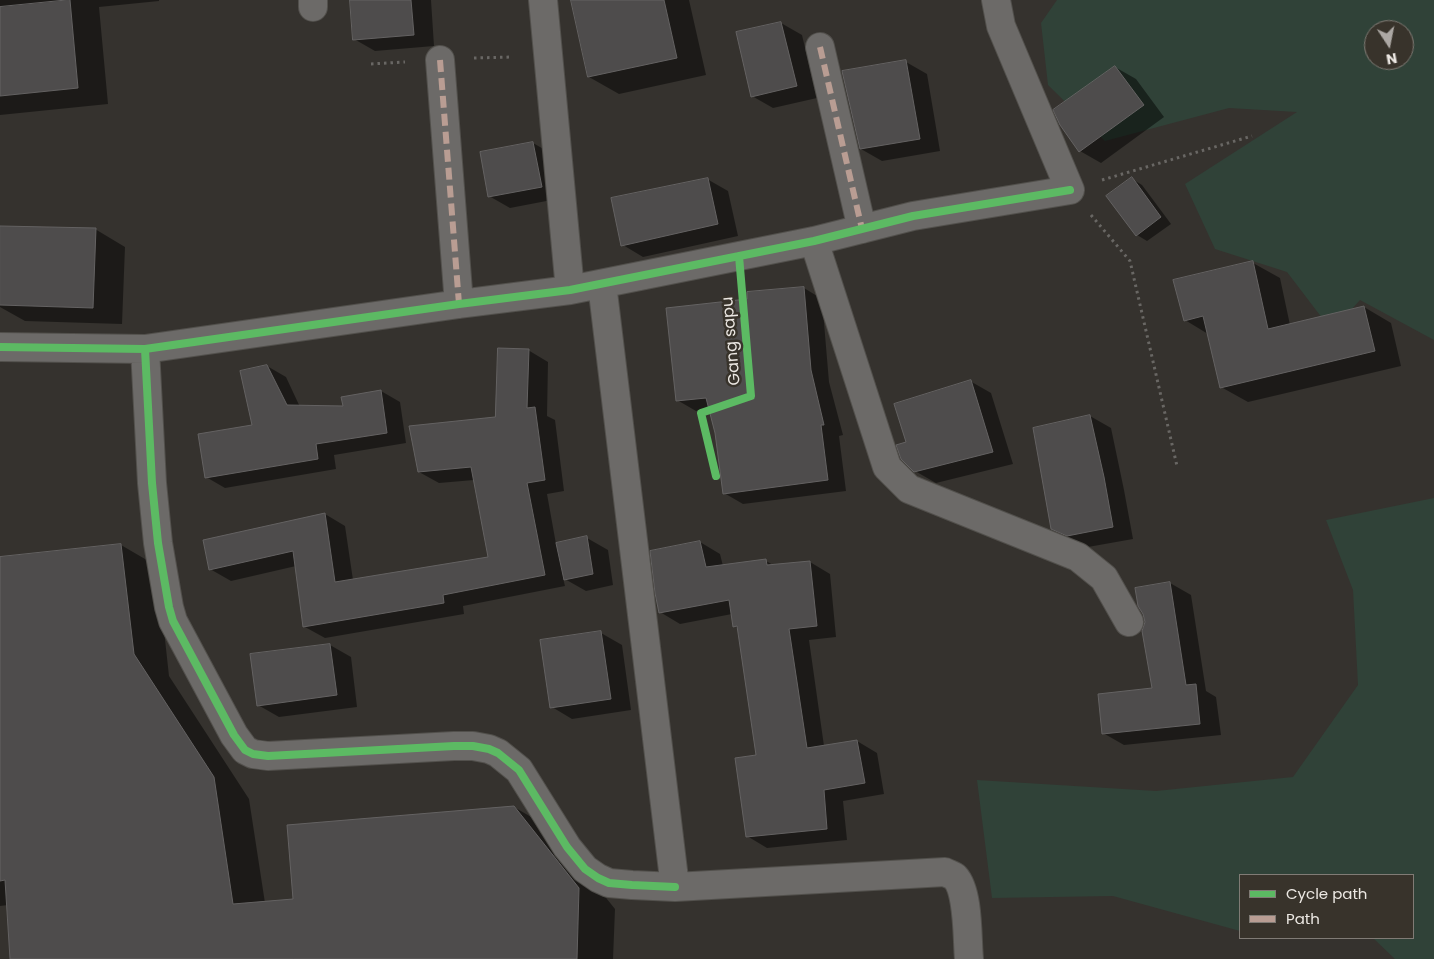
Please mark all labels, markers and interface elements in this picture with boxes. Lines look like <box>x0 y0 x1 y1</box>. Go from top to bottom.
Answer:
north arrow <box>1364 20 1414 70</box>
text: N <box>1385 48 1399 70</box>
street label: Gang sapu <box>719 296 745 386</box>
legend <box>1239 874 1414 939</box>
text: Cycle path <box>1286 883 1367 904</box>
text: Path <box>1286 908 1320 929</box>

